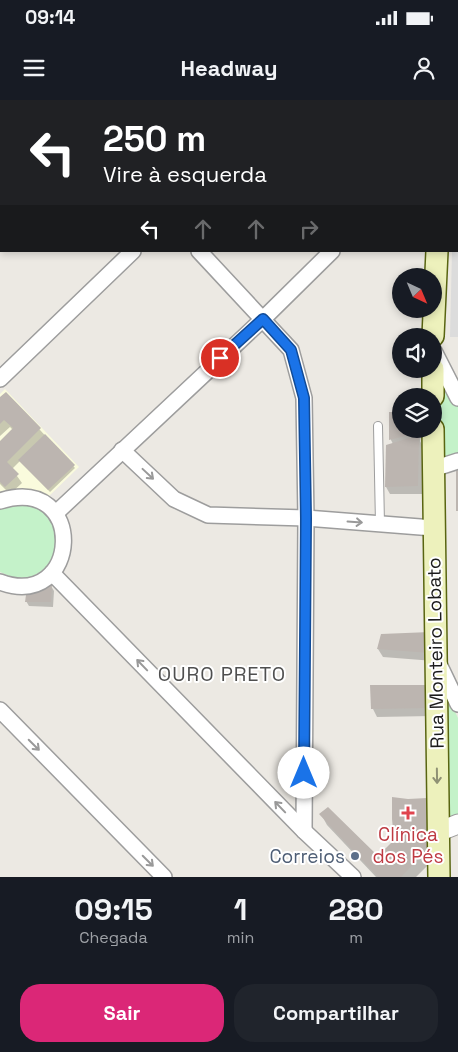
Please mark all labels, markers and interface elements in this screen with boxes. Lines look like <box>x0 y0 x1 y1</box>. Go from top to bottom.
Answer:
text: 09:14 <box>25 5 75 30</box>
icon: menu <box>20 54 48 82</box>
text: Headway <box>181 54 277 82</box>
icon: person <box>410 54 438 82</box>
text: 250 m <box>103 117 206 161</box>
icon: left <box>20 120 85 185</box>
text: Vire à esquerda <box>103 160 267 188</box>
icon: left <box>136 215 164 243</box>
icon: ahead <box>189 215 217 243</box>
icon: ahead <box>242 215 270 243</box>
icon: right <box>295 215 323 243</box>
north arrow <box>392 268 442 318</box>
map controls <box>392 268 442 438</box>
button: sound <box>392 328 442 378</box>
pin <box>199 337 241 379</box>
icon: arrive <box>206 344 234 372</box>
button: layers <box>392 388 442 438</box>
one-way arrow <box>142 468 154 480</box>
one-way arrow <box>346 517 362 527</box>
street label: Rua Monteiro Lobato <box>421 557 450 749</box>
one-way arrow <box>136 659 148 672</box>
district label: OURO PRETO <box>158 661 286 687</box>
one-way arrow <box>28 739 40 751</box>
position arrow <box>277 746 329 798</box>
one-way arrow <box>432 768 442 784</box>
one-way arrow <box>274 800 286 813</box>
marker: Clínica dos Pés <box>401 806 415 820</box>
place label: Clínica dos Pés <box>372 822 444 869</box>
place label: Correios <box>269 844 345 869</box>
marker: Correios <box>349 850 361 862</box>
one-way arrow <box>142 855 154 867</box>
text: 09:15 <box>74 890 153 929</box>
text: 1 <box>234 890 247 929</box>
text: 280 <box>329 890 384 929</box>
text: Chegada <box>79 927 148 948</box>
text: min <box>227 927 254 948</box>
text: m <box>349 927 363 948</box>
button: Sair <box>20 984 224 1042</box>
button: Compartilhar <box>234 984 438 1042</box>

